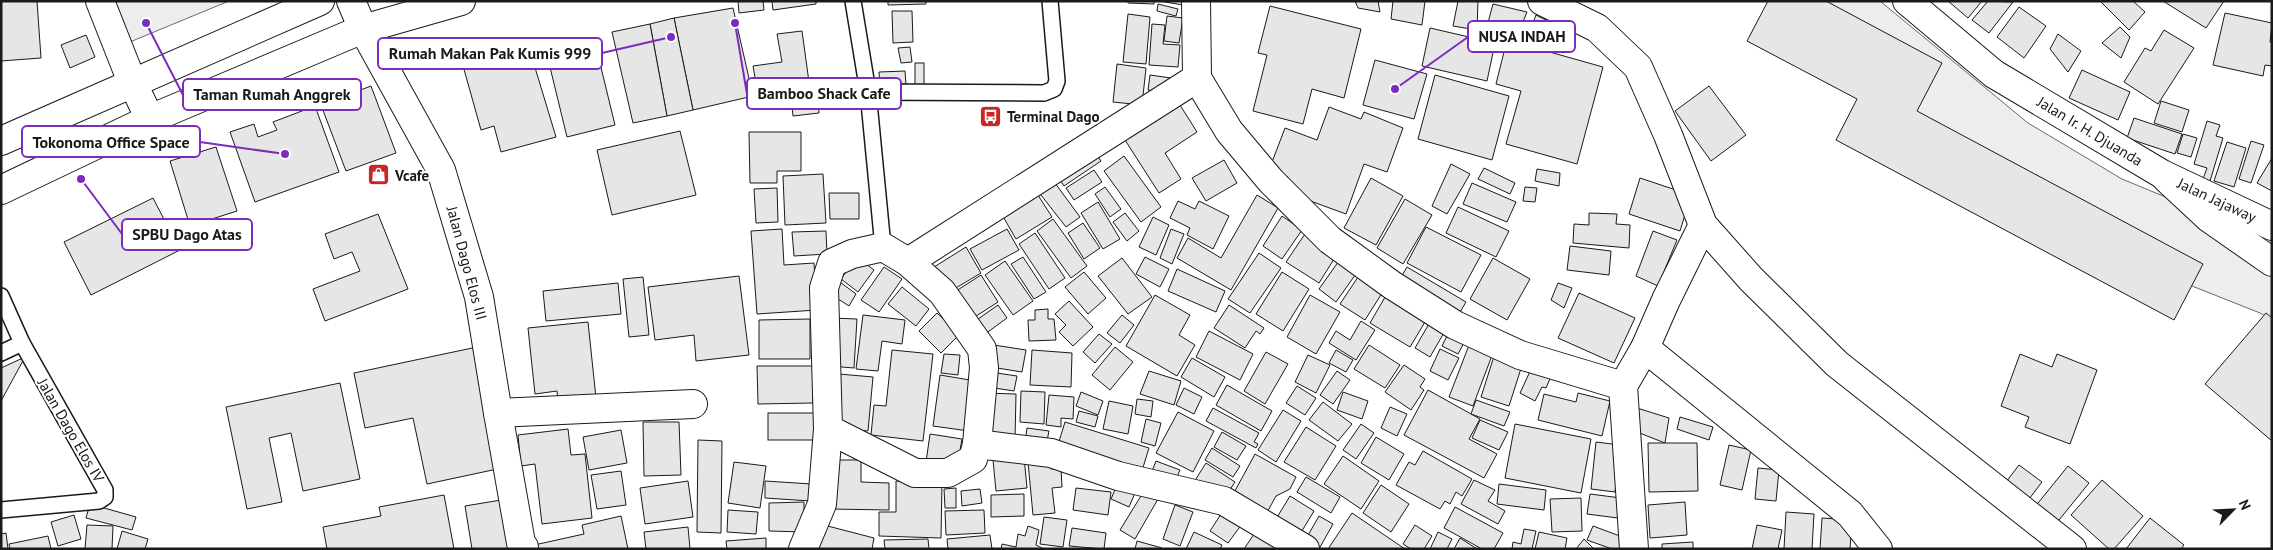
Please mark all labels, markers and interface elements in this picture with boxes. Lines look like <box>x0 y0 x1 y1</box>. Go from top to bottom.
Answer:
callout: NUSA INDAH <box>1468 21 1575 52</box>
text: NUSA INDAH <box>1478 26 1566 46</box>
callout: Rumah Makan Pak Kumis 999 <box>378 38 602 69</box>
text: Rumah Makan Pak Kumis 999 <box>389 43 591 63</box>
callout: Bamboo Shack Cafe <box>747 78 901 109</box>
callout: Taman Rumah Anggrek <box>183 79 361 110</box>
text: Bamboo Shack Cafe <box>757 83 891 103</box>
text: Taman Rumah Anggrek <box>193 84 351 104</box>
street label: Jalan Ir. H. Djuanda <box>2033 92 2146 170</box>
bus stop icon: Terminal Dago <box>979 104 1003 128</box>
place label: Terminal Dago <box>1007 107 1100 126</box>
callout: Tokonoma Office Space <box>22 126 200 157</box>
text: Tokonoma Office Space <box>32 132 190 152</box>
shop icon: Vcafe <box>367 163 391 187</box>
place label: Vcafe <box>394 166 430 185</box>
street label: Jalan Jajaway <box>2174 173 2259 226</box>
street label: Jalan Dago Elos III <box>442 203 491 322</box>
callout: SPBU Dago Atas <box>122 219 252 250</box>
text: SPBU Dago Atas <box>132 224 242 244</box>
street label: Jalan Dago Elos IV <box>33 374 109 486</box>
north arrow <box>2208 485 2258 535</box>
text: N <box>2235 497 2255 513</box>

